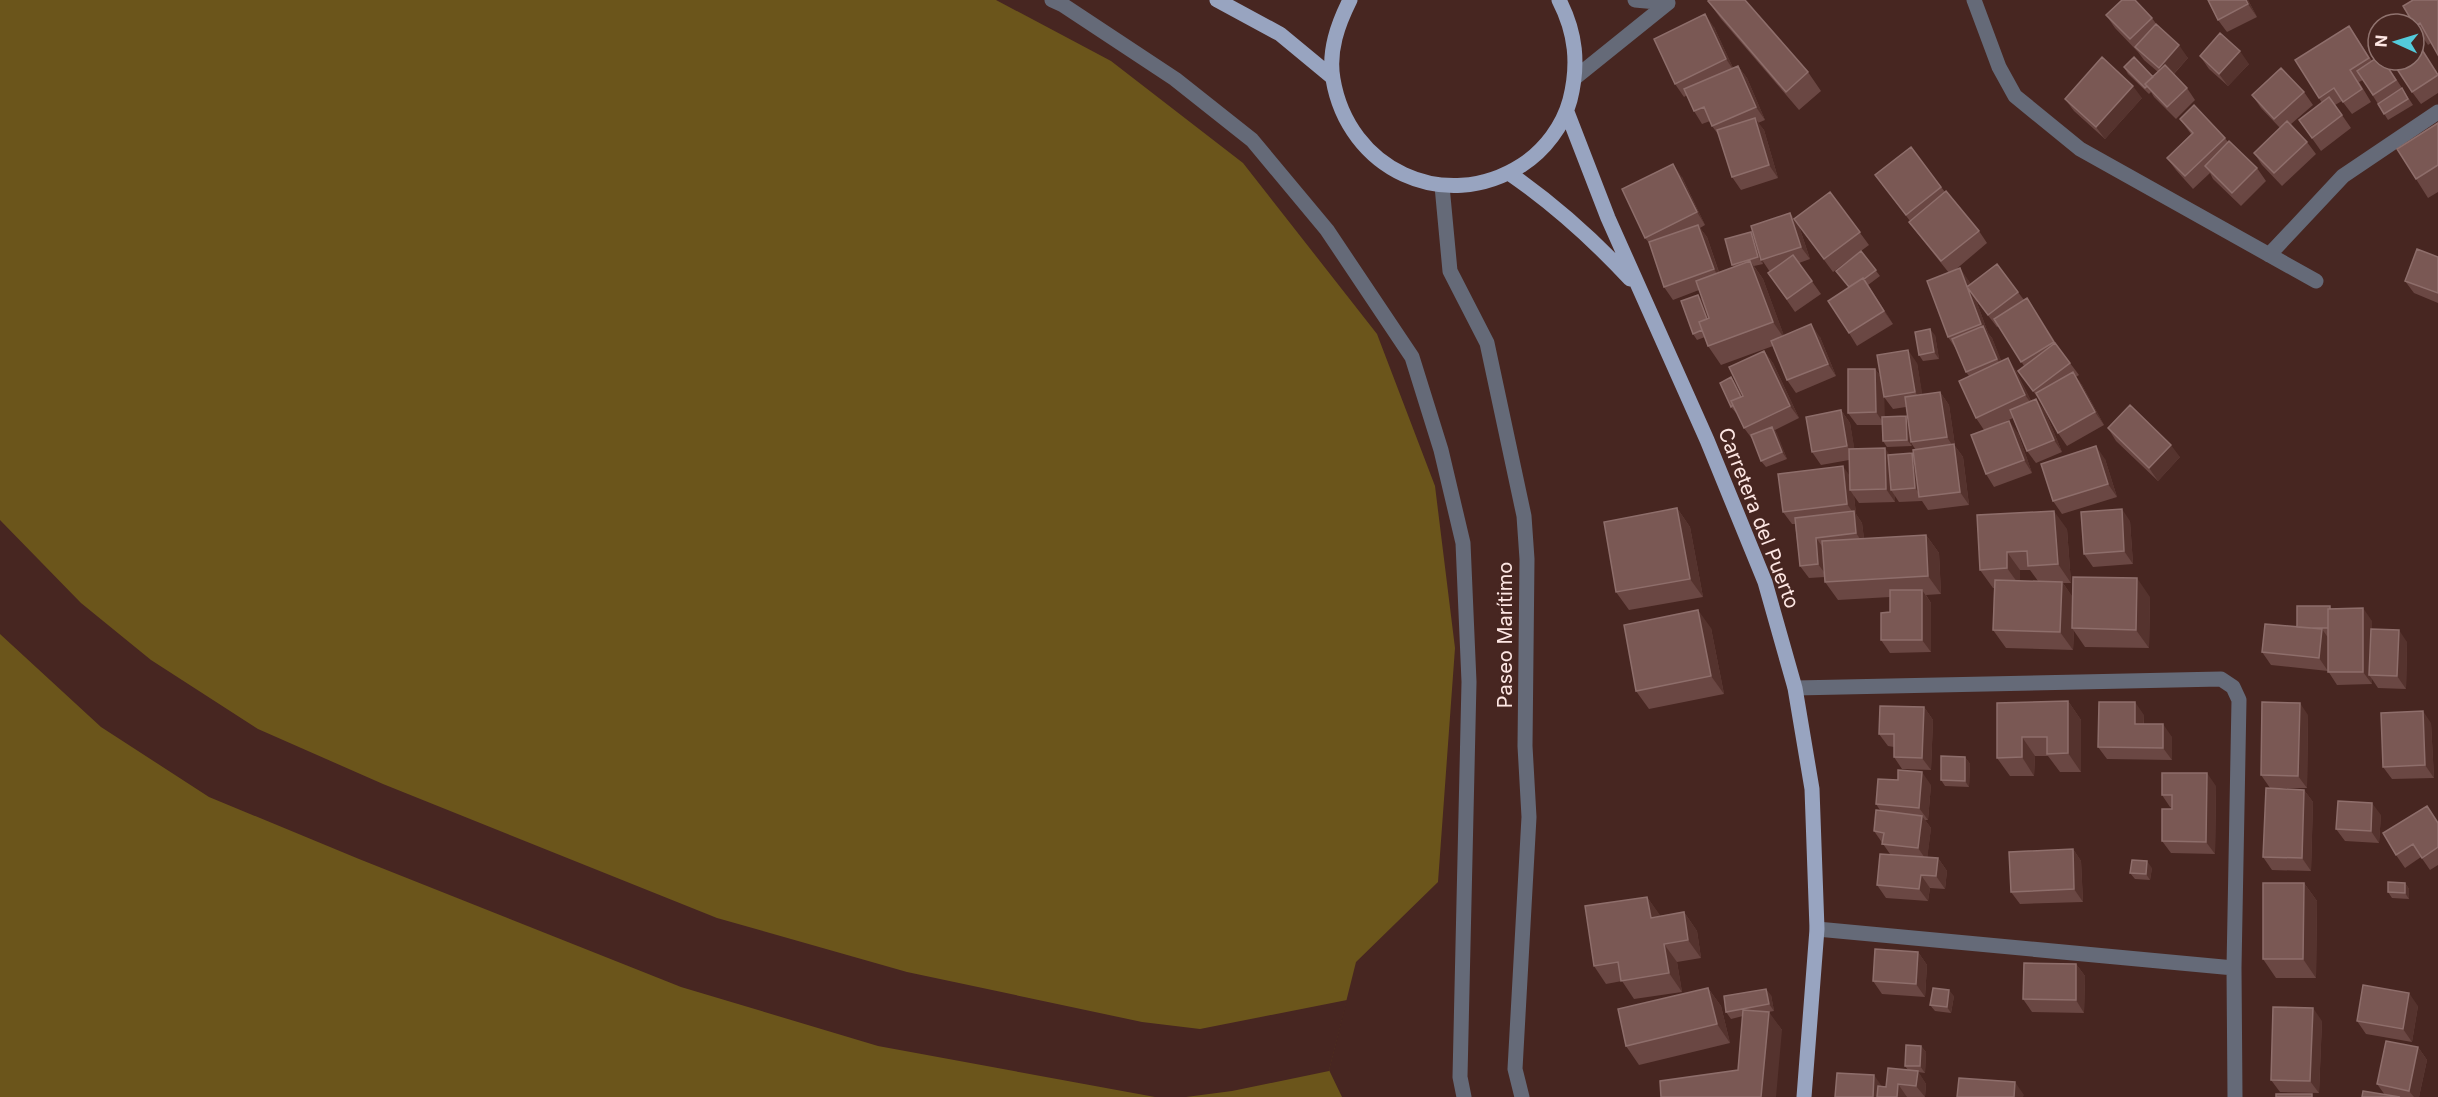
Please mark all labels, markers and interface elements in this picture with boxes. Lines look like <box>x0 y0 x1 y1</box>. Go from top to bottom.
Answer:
north arrow <box>2366 12 2426 72</box>
text: N <box>2371 34 2391 48</box>
street label: Carretera del Puerto <box>1713 424 1805 612</box>
street label: Paseo Marítimo <box>1493 562 1517 708</box>

